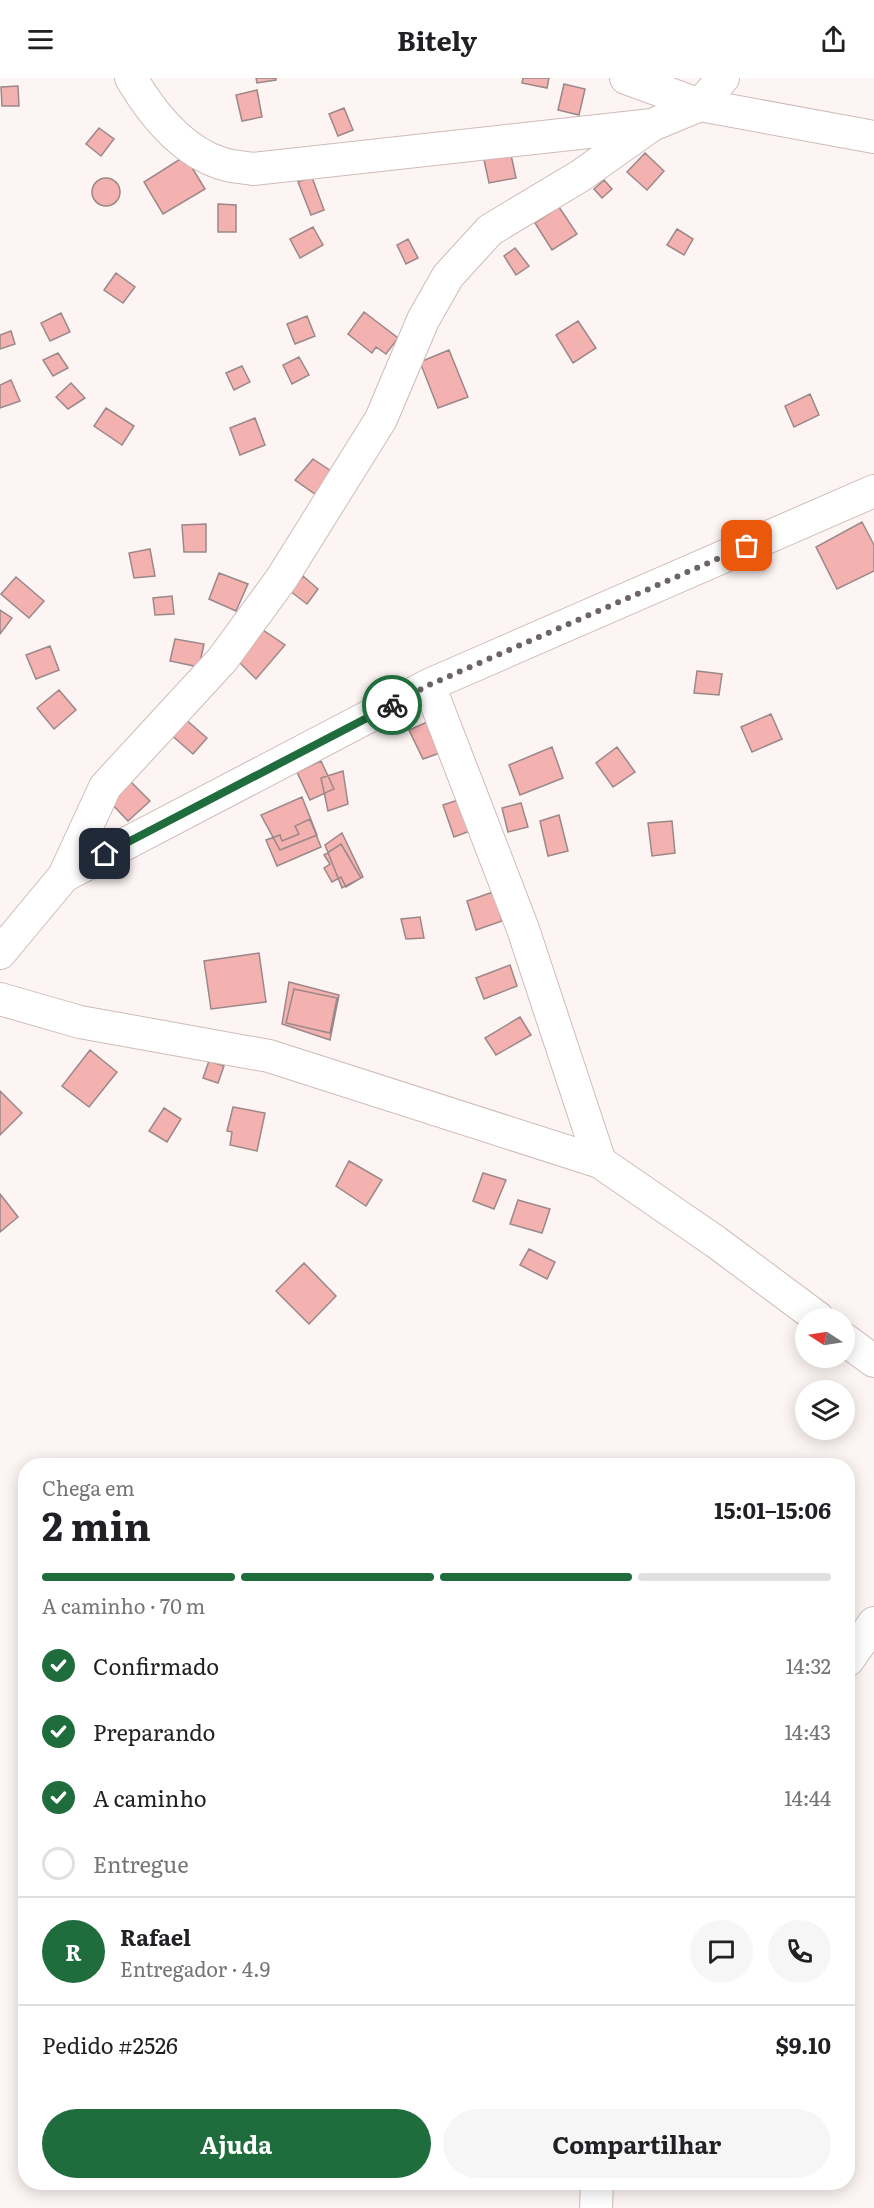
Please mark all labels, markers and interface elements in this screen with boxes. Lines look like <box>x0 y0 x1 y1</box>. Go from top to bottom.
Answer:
text: Bitely <box>397 19 477 59</box>
icon: menu <box>24 23 57 56</box>
icon: share <box>817 23 850 56</box>
pin <box>721 520 772 571</box>
icon: bag <box>730 529 763 562</box>
courier <box>362 675 422 735</box>
icon: bike <box>376 689 409 722</box>
pin <box>79 828 130 879</box>
icon: home <box>88 837 121 870</box>
north arrow <box>795 1308 855 1368</box>
map controls <box>795 1308 855 1440</box>
button: layers <box>795 1380 855 1440</box>
text: Chega em <box>42 1472 135 1502</box>
text: 15:01–15:06 <box>714 1493 831 1526</box>
text: 2 min <box>42 1495 151 1553</box>
text: A caminho · 70 m <box>42 1590 205 1620</box>
icon: check <box>42 1649 75 1682</box>
text: Confirmado <box>93 1649 219 1682</box>
text: 14:32 <box>786 1650 831 1680</box>
icon: check <box>42 1715 75 1748</box>
text: Preparando <box>93 1715 215 1748</box>
text: 14:43 <box>785 1716 831 1746</box>
icon: check <box>42 1781 75 1814</box>
text: A caminho <box>93 1781 207 1814</box>
text: 14:44 <box>784 1782 831 1812</box>
text: Entregue <box>93 1847 189 1880</box>
text: Rafael <box>120 1920 191 1953</box>
button: chat <box>690 1920 753 1983</box>
button: phone <box>768 1920 831 1983</box>
text: R <box>65 1935 82 1968</box>
text: Entregador · 4.9 <box>120 1953 270 1983</box>
text: Pedido #2526 <box>42 2028 178 2061</box>
text: $9.10 <box>776 2028 831 2061</box>
button: Ajuda <box>42 2109 431 2178</box>
button: Compartilhar <box>443 2109 831 2178</box>

